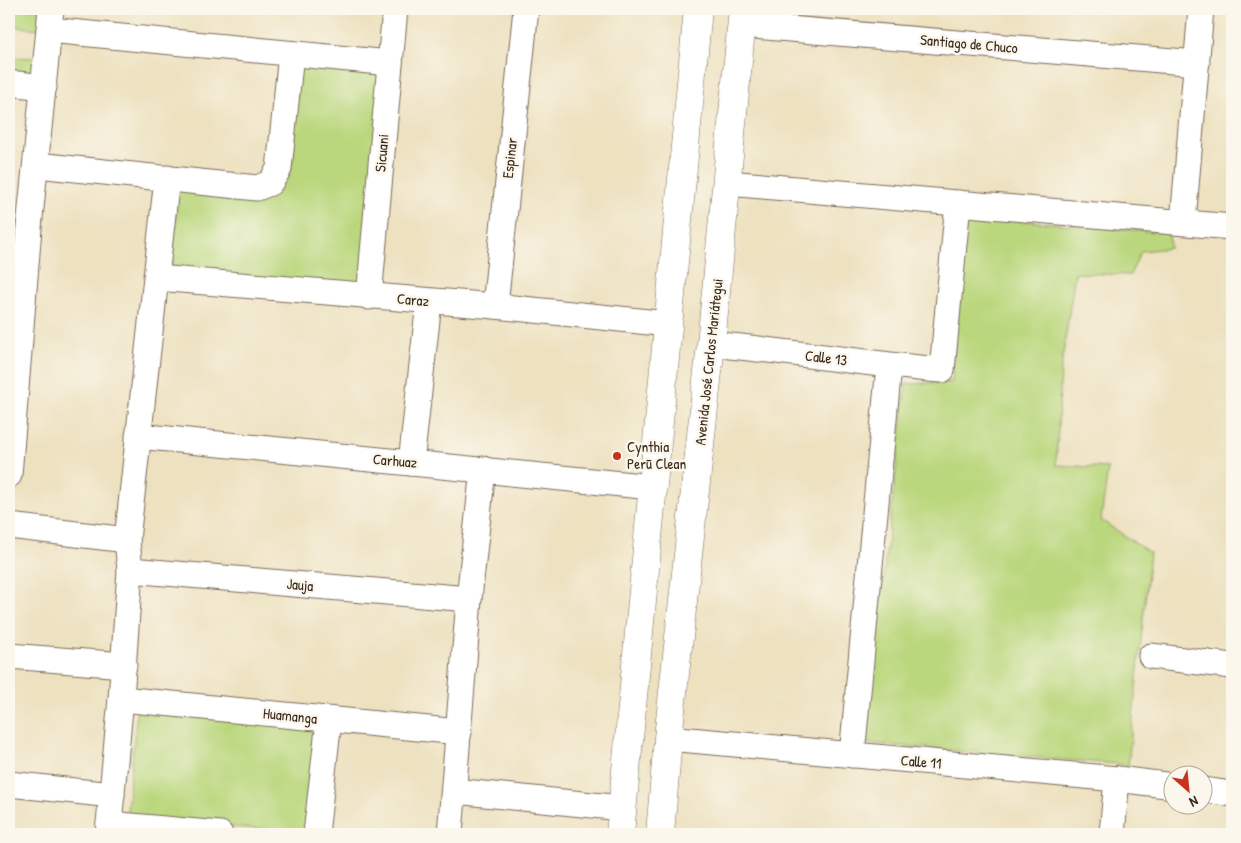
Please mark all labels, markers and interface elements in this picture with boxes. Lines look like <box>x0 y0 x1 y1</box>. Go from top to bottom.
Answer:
street label: Santiago de Chuco <box>919 29 1019 58</box>
street label: Sicuani <box>369 133 394 173</box>
street label: Espinar <box>497 136 522 179</box>
street label: Avenida José Carlos Mariátegui <box>689 278 728 446</box>
street label: Caraz <box>396 288 431 311</box>
street label: Calle 13 <box>804 345 849 371</box>
place label: Cynthia Perū Clean <box>627 436 686 474</box>
street label: Carhuaz <box>372 448 419 473</box>
marker: Cynthia Perū Clean <box>611 450 623 462</box>
street label: Jauja <box>286 573 314 596</box>
street label: Huamanga <box>262 702 318 729</box>
street label: Calle 11 <box>900 749 942 774</box>
north arrow <box>1164 766 1214 816</box>
text: N <box>1186 792 1202 812</box>

